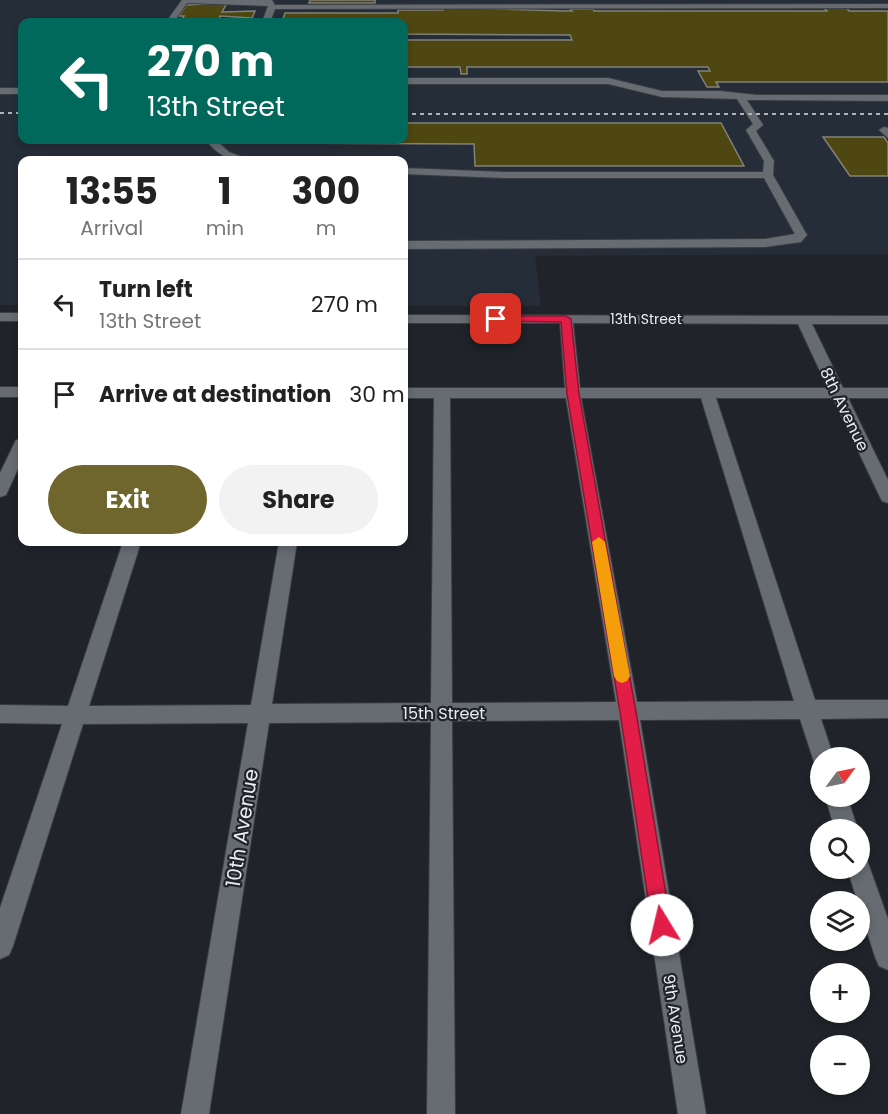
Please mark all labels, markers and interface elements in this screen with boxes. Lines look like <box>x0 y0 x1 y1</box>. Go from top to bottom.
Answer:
text: 270 m <box>147 32 274 91</box>
icon: left <box>48 42 126 120</box>
text: 13th Street <box>147 88 285 125</box>
text: 13:55 <box>66 166 158 217</box>
text: 1 <box>218 166 232 217</box>
text: 300 <box>292 166 360 217</box>
text: Arrival <box>80 214 143 242</box>
text: min <box>206 214 244 242</box>
text: m <box>316 214 336 242</box>
text: Turn left <box>99 274 193 305</box>
icon: left <box>48 288 81 321</box>
text: 270 m <box>311 289 378 320</box>
pin <box>470 293 521 344</box>
icon: arrive <box>479 302 512 335</box>
text: 13th Street <box>99 307 201 335</box>
street label: 13th Street <box>610 309 682 329</box>
street label: 8th Avenue <box>814 364 875 455</box>
icon: arrive <box>48 378 81 411</box>
text: Arrive at destination <box>99 379 331 410</box>
text: 30 m <box>349 379 405 410</box>
button: Exit <box>48 465 207 534</box>
button: Share <box>219 465 378 534</box>
street label: 15th Street <box>403 702 485 725</box>
north arrow <box>810 747 870 807</box>
map controls <box>810 747 870 1095</box>
street label: 10th Avenue <box>219 767 265 889</box>
button: search <box>810 819 870 879</box>
button: layers <box>810 891 870 951</box>
position arrow <box>630 893 694 957</box>
button: + <box>810 963 870 1023</box>
street label: 9th Avenue <box>657 973 694 1066</box>
button: − <box>810 1035 870 1095</box>

